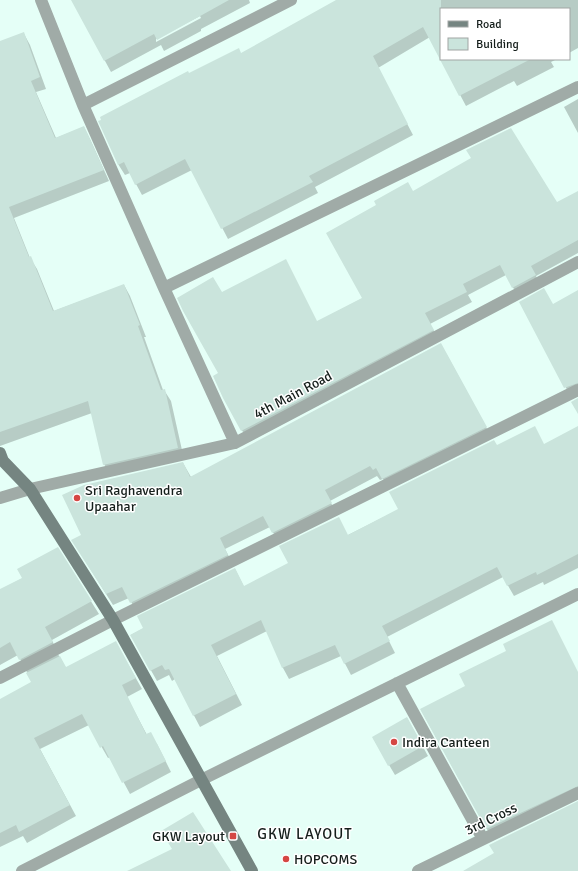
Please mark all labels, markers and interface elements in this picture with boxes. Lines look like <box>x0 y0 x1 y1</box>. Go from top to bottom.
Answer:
legend <box>440 8 570 60</box>
text: Road <box>476 17 502 32</box>
text: Building <box>476 37 519 52</box>
street label: 4th Main Road <box>251 367 335 423</box>
place label: Sri Raghavendra Upaahar <box>85 482 183 515</box>
marker: Sri Raghavendra Upaahar <box>72 493 82 503</box>
place label: Indira Canteen <box>402 734 490 751</box>
marker: Indira Canteen <box>389 737 399 747</box>
street label: 3rd Cross <box>462 799 520 839</box>
district label: GKW LAYOUT <box>257 825 353 843</box>
place label: GKW Layout <box>152 828 225 845</box>
marker: GKW Layout <box>228 831 238 841</box>
place label: HOPCOMS <box>294 851 357 868</box>
marker: HOPCOMS <box>281 854 291 864</box>

